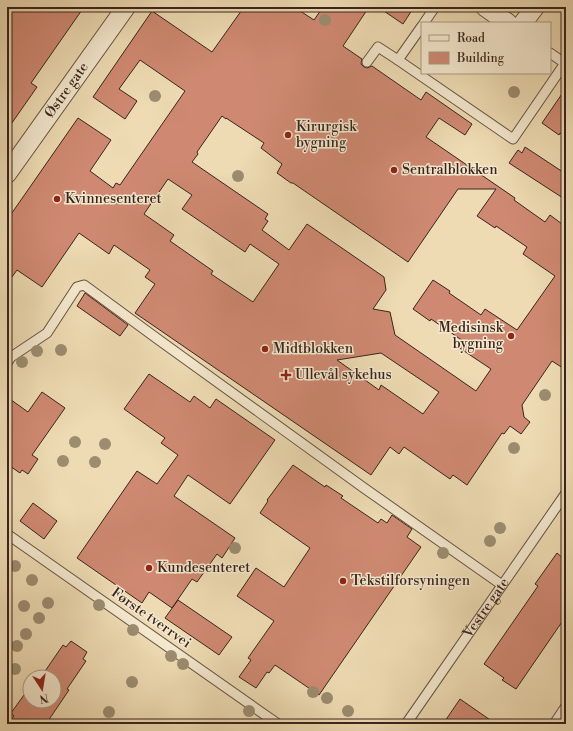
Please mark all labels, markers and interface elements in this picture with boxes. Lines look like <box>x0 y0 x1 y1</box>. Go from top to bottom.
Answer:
legend <box>421 22 551 74</box>
text: Road <box>457 31 485 46</box>
text: Building <box>456 51 505 66</box>
street label: Østre gate <box>41 59 93 121</box>
place label: Kirurgisk bygning <box>296 118 357 152</box>
marker: Kirurgisk bygning <box>283 130 293 140</box>
place label: Sentralblokken <box>402 161 498 179</box>
marker: Sentralblokken <box>389 165 399 175</box>
place label: Kvinnesenteret <box>65 190 161 208</box>
marker: Kvinnesenteret <box>52 194 62 204</box>
place label: Medisinsk bygning <box>438 319 504 353</box>
marker: Medisinsk bygning <box>506 331 516 341</box>
place label: Midtblokken <box>273 340 354 358</box>
marker: Midtblokken <box>260 344 270 354</box>
place label: Ullevål sykehus <box>295 366 392 384</box>
marker: Ullevål sykehus <box>280 369 292 381</box>
place label: Kundesenteret <box>157 559 250 577</box>
marker: Kundesenteret <box>144 563 154 573</box>
place label: Tekstilforsyningen <box>351 572 471 590</box>
street label: Vestre gate <box>459 574 513 643</box>
marker: Tekstilforsyningen <box>338 576 348 586</box>
street label: Første tverrvei <box>108 584 195 652</box>
north arrow <box>22 669 62 709</box>
text: N <box>38 690 50 706</box>

